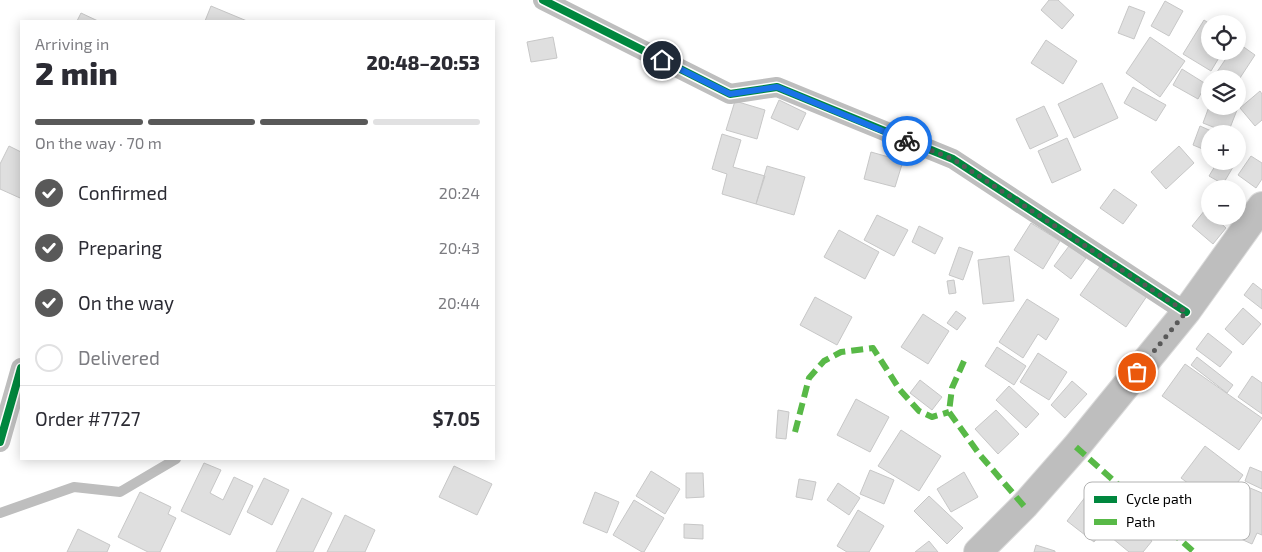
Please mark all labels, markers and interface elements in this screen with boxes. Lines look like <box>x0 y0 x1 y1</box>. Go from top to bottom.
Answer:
map controls <box>1201 15 1246 225</box>
button: locate <box>1201 15 1246 60</box>
text: Arriving in <box>35 34 109 53</box>
pin <box>641 39 683 81</box>
icon: home <box>648 46 676 74</box>
text: 20:48–20:53 <box>367 51 480 74</box>
text: 2 min <box>35 53 118 91</box>
button: layers <box>1201 70 1246 115</box>
courier <box>882 116 932 166</box>
button: + <box>1201 125 1246 170</box>
icon: bike <box>893 127 921 155</box>
text: On the way · 70 m <box>35 133 162 152</box>
icon: check <box>35 179 63 207</box>
button: − <box>1201 180 1246 225</box>
text: Confirmed <box>78 181 168 204</box>
text: 20:24 <box>439 183 480 202</box>
icon: check <box>35 234 63 262</box>
text: Preparing <box>78 236 162 259</box>
text: 20:43 <box>439 238 480 257</box>
icon: check <box>35 289 63 317</box>
text: On the way <box>78 291 174 314</box>
text: 20:44 <box>438 293 480 312</box>
text: Delivered <box>78 346 160 369</box>
pin <box>1116 351 1158 393</box>
icon: bag <box>1123 358 1151 386</box>
text: Order #7727 <box>35 407 141 430</box>
text: $7.05 <box>433 407 480 430</box>
legend <box>1084 482 1250 540</box>
text: Cycle path <box>1126 490 1192 507</box>
text: Path <box>1126 513 1155 530</box>

